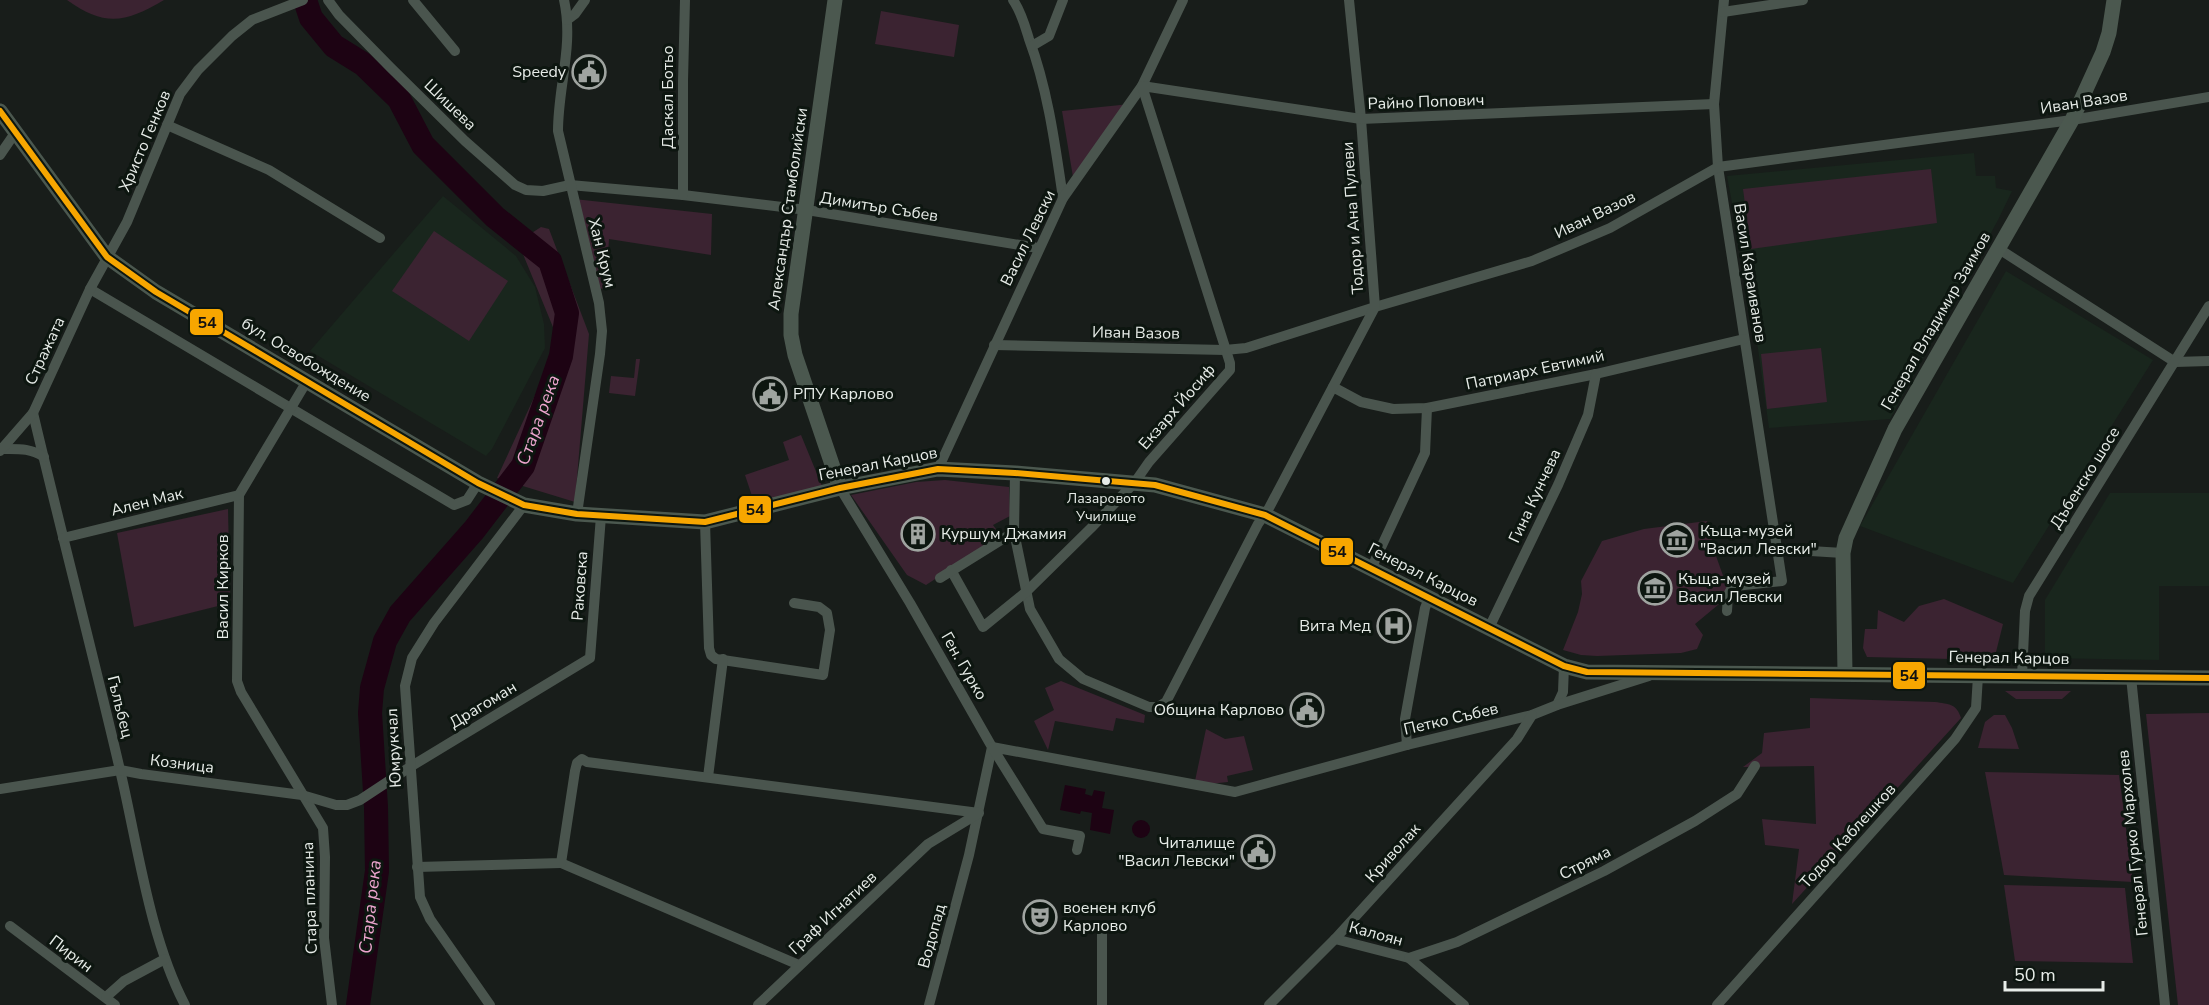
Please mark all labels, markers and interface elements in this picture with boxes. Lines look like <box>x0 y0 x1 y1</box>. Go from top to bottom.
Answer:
street label: Даскал Ботьо <box>657 45 679 149</box>
public building icon: Speedy <box>571 54 607 90</box>
place label: Speedy <box>512 61 567 83</box>
street label: Шишева <box>419 75 481 135</box>
street label: Иван Вазов <box>2039 84 2129 120</box>
street label: Христо Генков <box>114 87 176 195</box>
street label: Райно Попович <box>1367 89 1485 115</box>
street label: Александър Стамболийски <box>763 106 813 312</box>
street label: Тодор и Ана Пулеви <box>1337 141 1369 295</box>
street label: Васил Левски <box>995 186 1061 290</box>
street label: Иван Вазов <box>1551 186 1640 244</box>
street label: Димитър Събев <box>818 187 940 227</box>
street label: Васил Караиванов <box>1728 202 1772 344</box>
street label: Хан Крум <box>583 216 621 290</box>
street label: Генерал Владимир Заимов <box>1876 228 1996 414</box>
line badge: 54 <box>189 308 224 336</box>
text: 54 <box>197 312 217 334</box>
street label: Стражата <box>20 313 70 389</box>
street label: бул. Освобождение <box>237 313 375 407</box>
street label: Иван Вазов <box>1092 321 1180 345</box>
street label: Патриарх Евтимий <box>1464 345 1606 395</box>
street label: Екзарх Йосиф <box>1134 359 1220 455</box>
water label: Стара река <box>511 372 565 468</box>
public building icon: РПУ Карлово <box>752 376 788 412</box>
place label: РПУ Карлово <box>793 383 894 405</box>
street label: Дъбенско шосе <box>2045 423 2125 533</box>
street label: Генерал Карцов <box>817 442 940 486</box>
street label: Гина Кунчева <box>1504 445 1566 547</box>
marker: Лазаровото Училище <box>1100 475 1112 487</box>
street label: Ален Мак <box>109 482 186 522</box>
place label: Лазаровото Училище <box>1067 489 1145 526</box>
line badge: 54 <box>738 495 772 524</box>
text: 54 <box>745 499 765 521</box>
building icon: Куршум Джамия <box>900 516 936 552</box>
place label: Къща-музей "Васил Левски" <box>1700 520 1817 560</box>
museum icon: Къща-музей "Васил Левски" <box>1659 522 1695 558</box>
place label: Куршум Джамия <box>941 523 1067 545</box>
street label: Васил Кирков <box>212 534 234 639</box>
line badge: 54 <box>1320 537 1354 566</box>
street label: Генерал Карцов <box>1364 538 1482 612</box>
text: 54 <box>1327 541 1347 563</box>
street label: Раковска <box>567 551 593 621</box>
place label: Къща-музей Васил Левски <box>1678 568 1782 608</box>
museum icon: Къща-музей Васил Левски <box>1637 570 1673 606</box>
hospital icon: Вита Мед <box>1376 608 1412 644</box>
place label: Вита Мед <box>1299 615 1372 637</box>
street label: Ген. Гурко <box>936 628 992 704</box>
street label: Генерал Карцов <box>1948 646 2070 670</box>
line badge: 54 <box>1892 661 1926 690</box>
text: 54 <box>1899 665 1919 687</box>
street label: Гълъбец <box>102 673 138 741</box>
street label: Драгоман <box>445 676 521 734</box>
public building icon: Община Карлово <box>1289 692 1325 728</box>
street label: Петко Събев <box>1401 697 1501 741</box>
place label: Община Карлово <box>1154 699 1284 721</box>
street label: Юмрукчал <box>381 708 407 788</box>
street label: Козница <box>149 749 215 779</box>
street label: Генерал Гурко Мархолев <box>2112 749 2154 937</box>
street label: Тодор Каблешков <box>1795 779 1901 893</box>
street label: Криволак <box>1360 818 1426 887</box>
place label: Читалище "Васил Левски" <box>1118 832 1235 872</box>
public building icon: Читалище "Васил Левски" <box>1240 834 1276 870</box>
street label: Стара планина <box>297 841 323 955</box>
street label: Стряма <box>1555 841 1615 885</box>
water label: Стара река <box>353 859 387 955</box>
street label: Граф Игнатиев <box>784 866 882 960</box>
place label: военен клуб Карлово <box>1063 897 1156 937</box>
theatre icon: военен клуб Карлово <box>1022 899 1058 935</box>
street label: Водопад <box>913 901 951 971</box>
street label: Калоян <box>1347 916 1405 952</box>
street label: Пирин <box>45 930 97 978</box>
scale bar <box>2005 954 2102 992</box>
text: 50 m <box>2014 963 2056 987</box>

